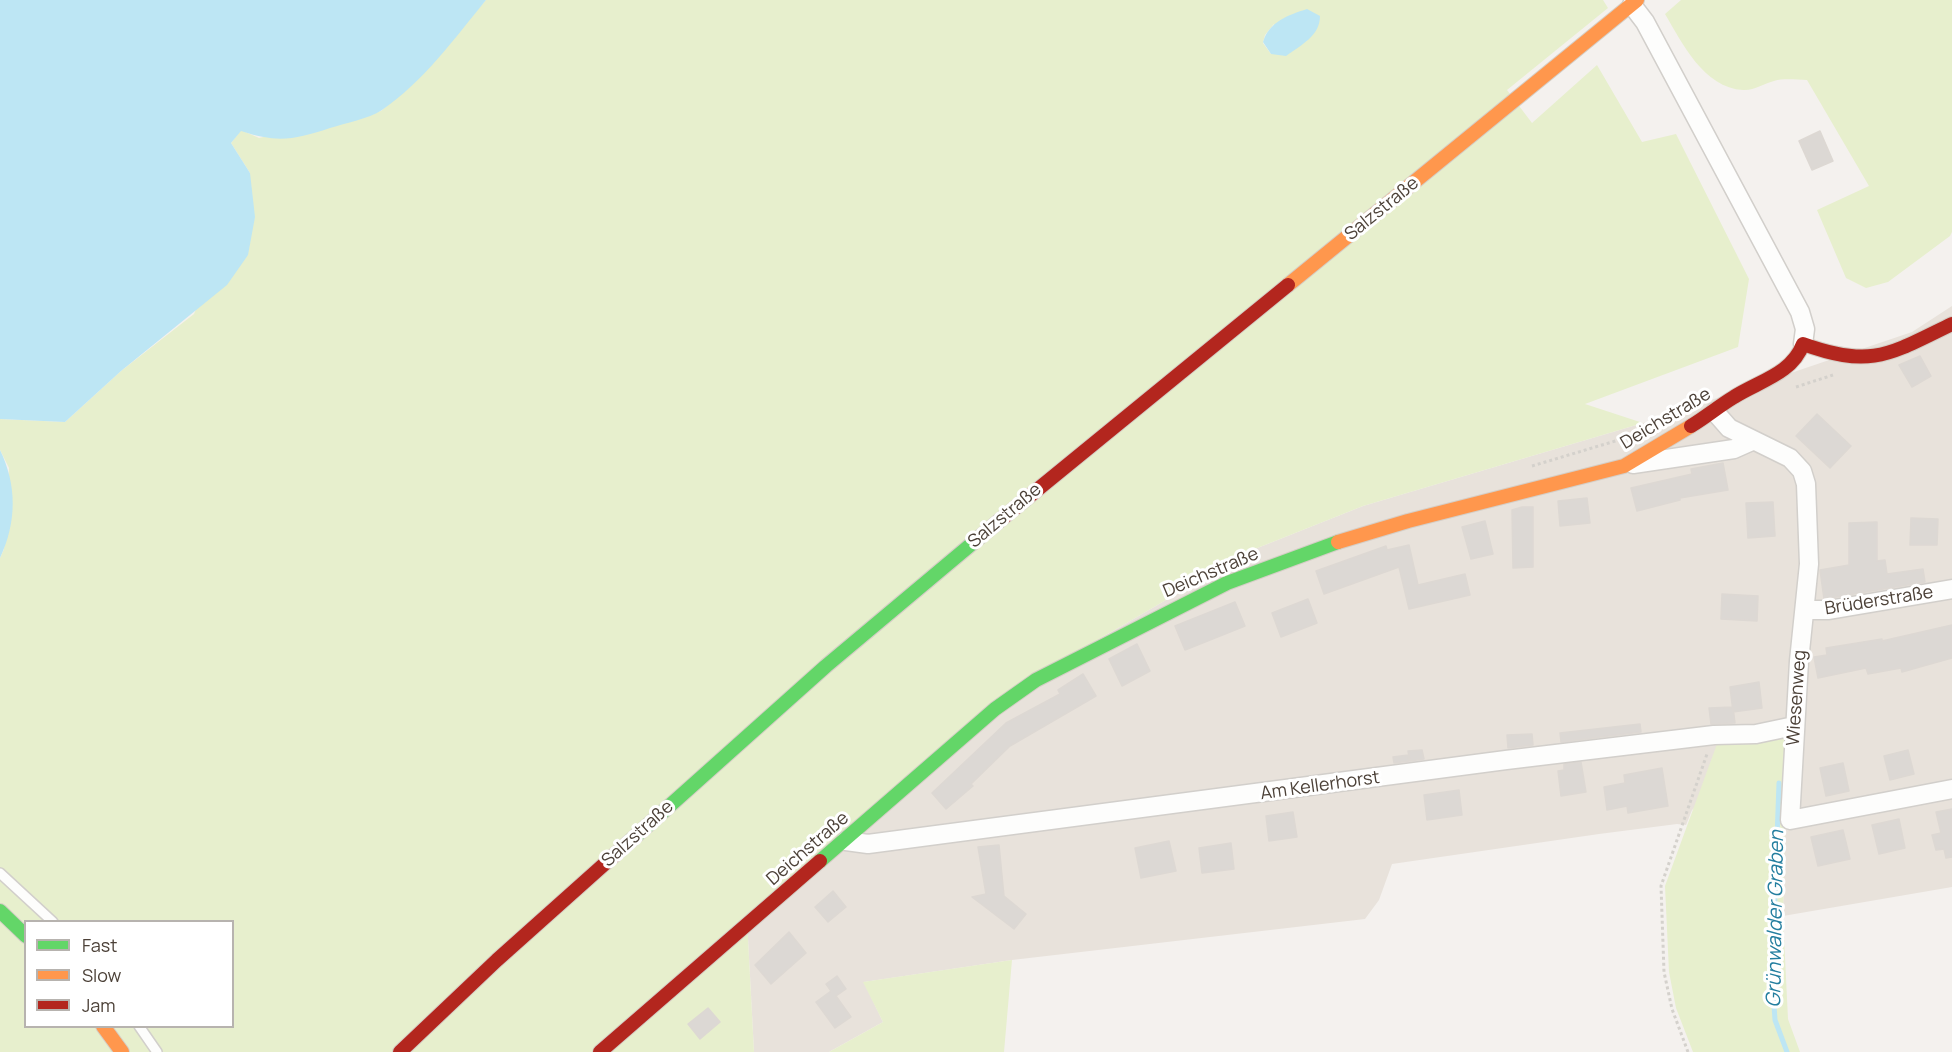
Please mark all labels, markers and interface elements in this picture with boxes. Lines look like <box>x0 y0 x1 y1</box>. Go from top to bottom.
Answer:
street label: Salzstraße <box>1341 173 1423 245</box>
street label: Deichstraße <box>1617 384 1715 454</box>
street label: Salzstraße <box>964 479 1046 553</box>
street label: Deichstraße <box>1160 543 1262 603</box>
street label: Brüderstraße <box>1823 582 1935 620</box>
street label: Wiesenweg <box>1783 649 1811 747</box>
street label: Am Kellerhorst <box>1259 767 1381 805</box>
street label: Salzstraße <box>598 796 678 872</box>
street label: Deichstraße <box>763 808 853 890</box>
water label: Grünwalder Graben <box>1762 830 1790 1008</box>
legend <box>24 920 234 1028</box>
text: Fast <box>82 933 117 957</box>
text: Slow <box>82 963 121 987</box>
text: Jam <box>82 993 116 1017</box>

